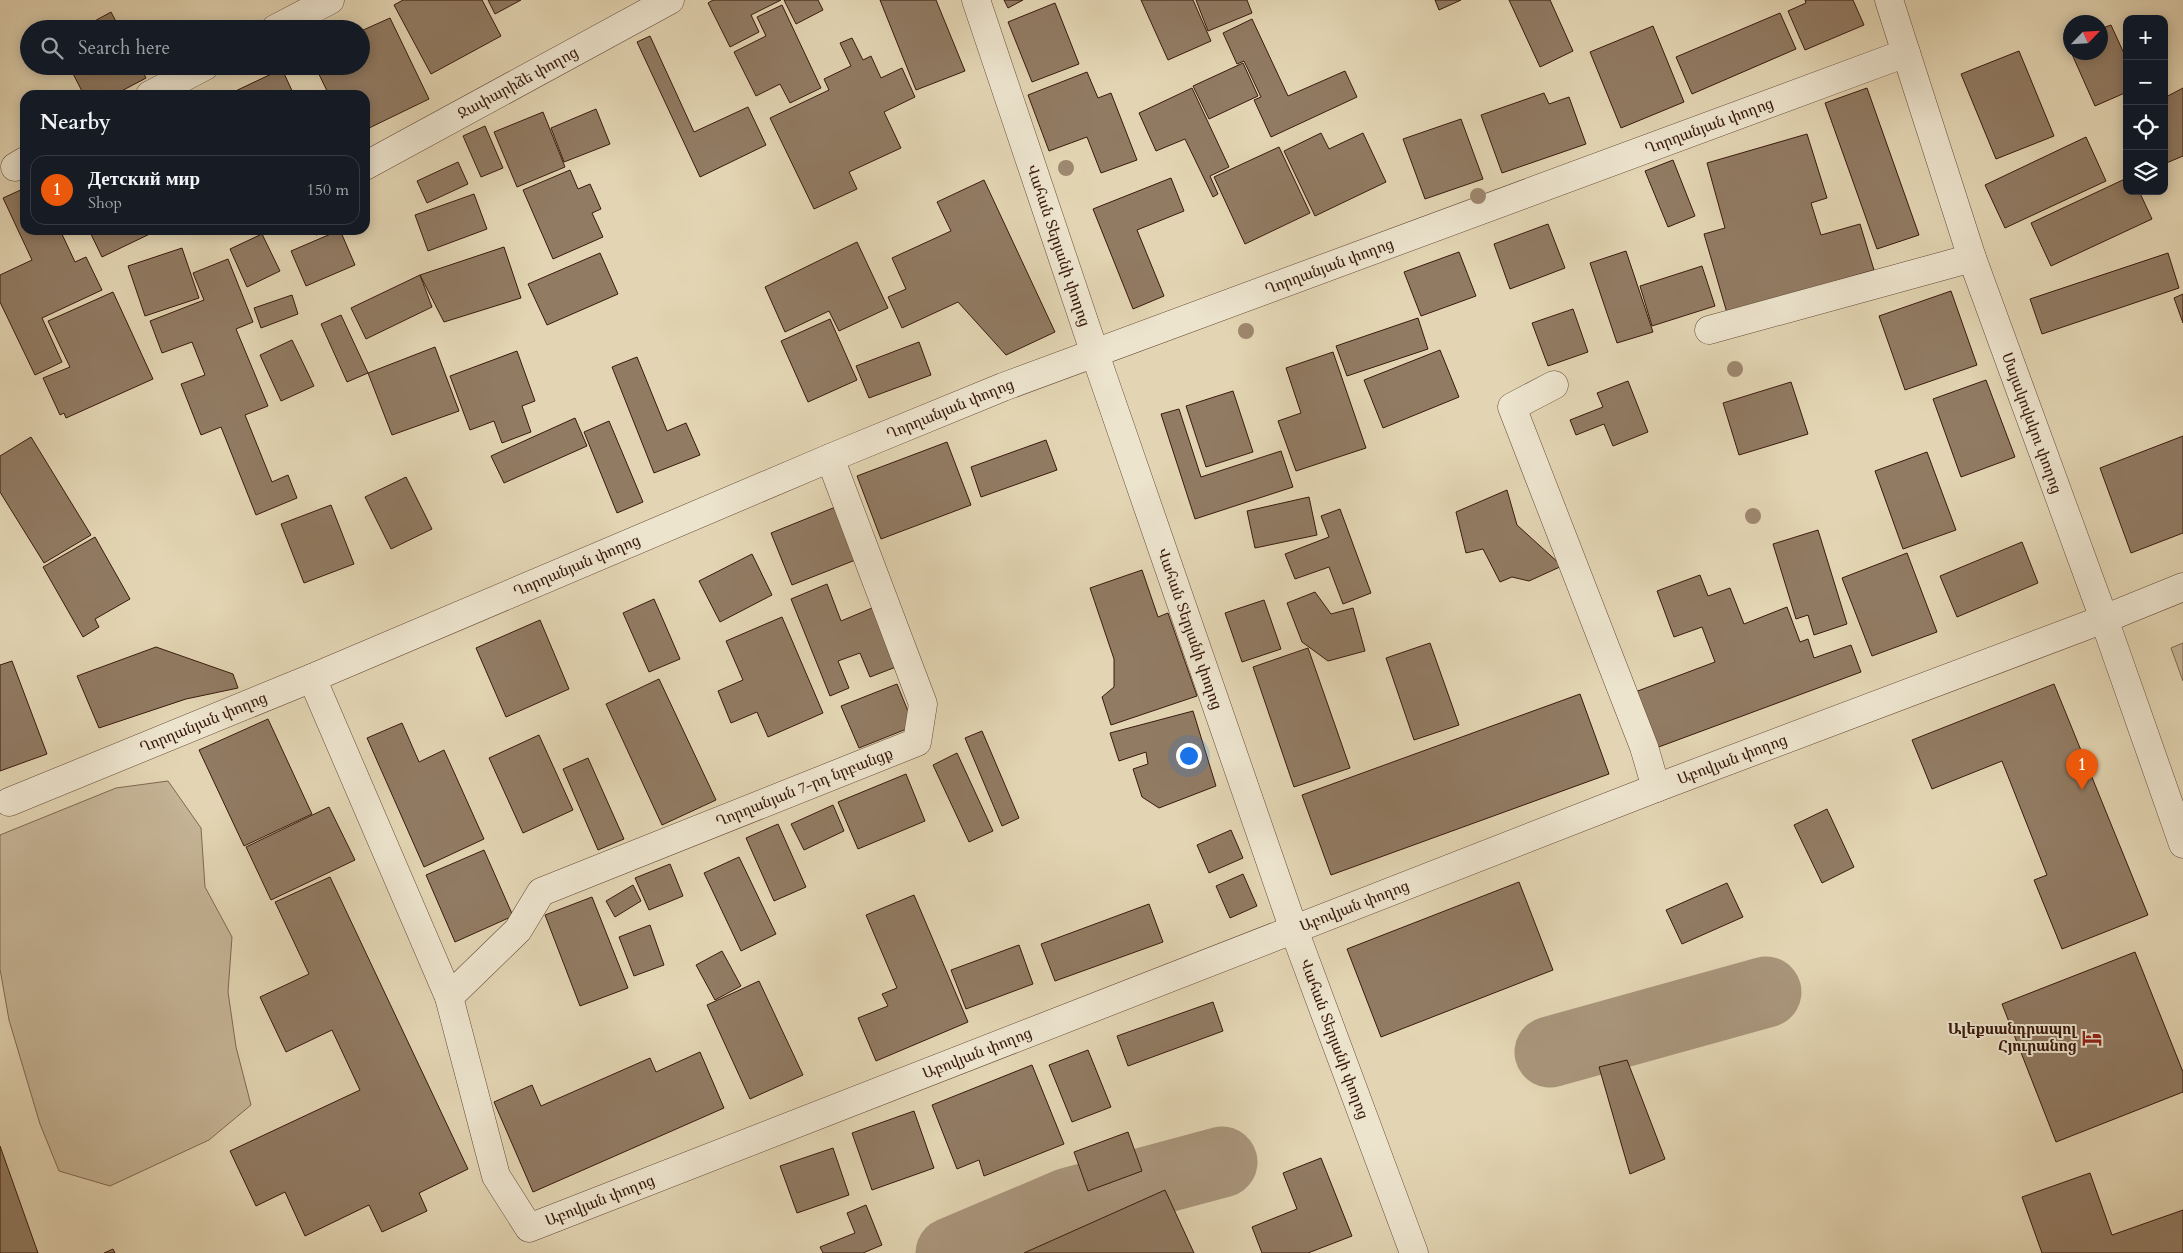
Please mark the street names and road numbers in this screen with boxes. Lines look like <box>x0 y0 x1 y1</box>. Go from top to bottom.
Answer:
street label: Ջափարիձե փողոց <box>454 42 581 124</box>
street label: Ղորղանյան փողոց <box>1642 93 1776 159</box>
street label: Վահան Տերյանի փողոց <box>1022 162 1095 329</box>
street label: Ղորղանյան փողոց <box>1262 233 1396 299</box>
street label: Մայակովսկու փողոց <box>1997 350 2067 496</box>
street label: Ղորղանյան փողոց <box>883 374 1017 444</box>
street label: Ղորղանյան փողոց <box>510 530 643 601</box>
street label: Վահան Տերյանի փողոց <box>1153 545 1227 712</box>
street label: Ղորղանյան փողոց <box>137 687 270 757</box>
street label: Աբովյան փողոց <box>1674 729 1790 789</box>
street label: Ղորղանյան 7-րդ նրբանցք <box>713 743 896 831</box>
street label: Աբովյան փողոց <box>1297 875 1412 936</box>
street label: Վահան Տերյանի փողոց <box>1295 956 1373 1122</box>
street label: Աբովյան փողոց <box>920 1023 1035 1083</box>
street label: Աբովյան փողոց <box>542 1170 658 1231</box>

